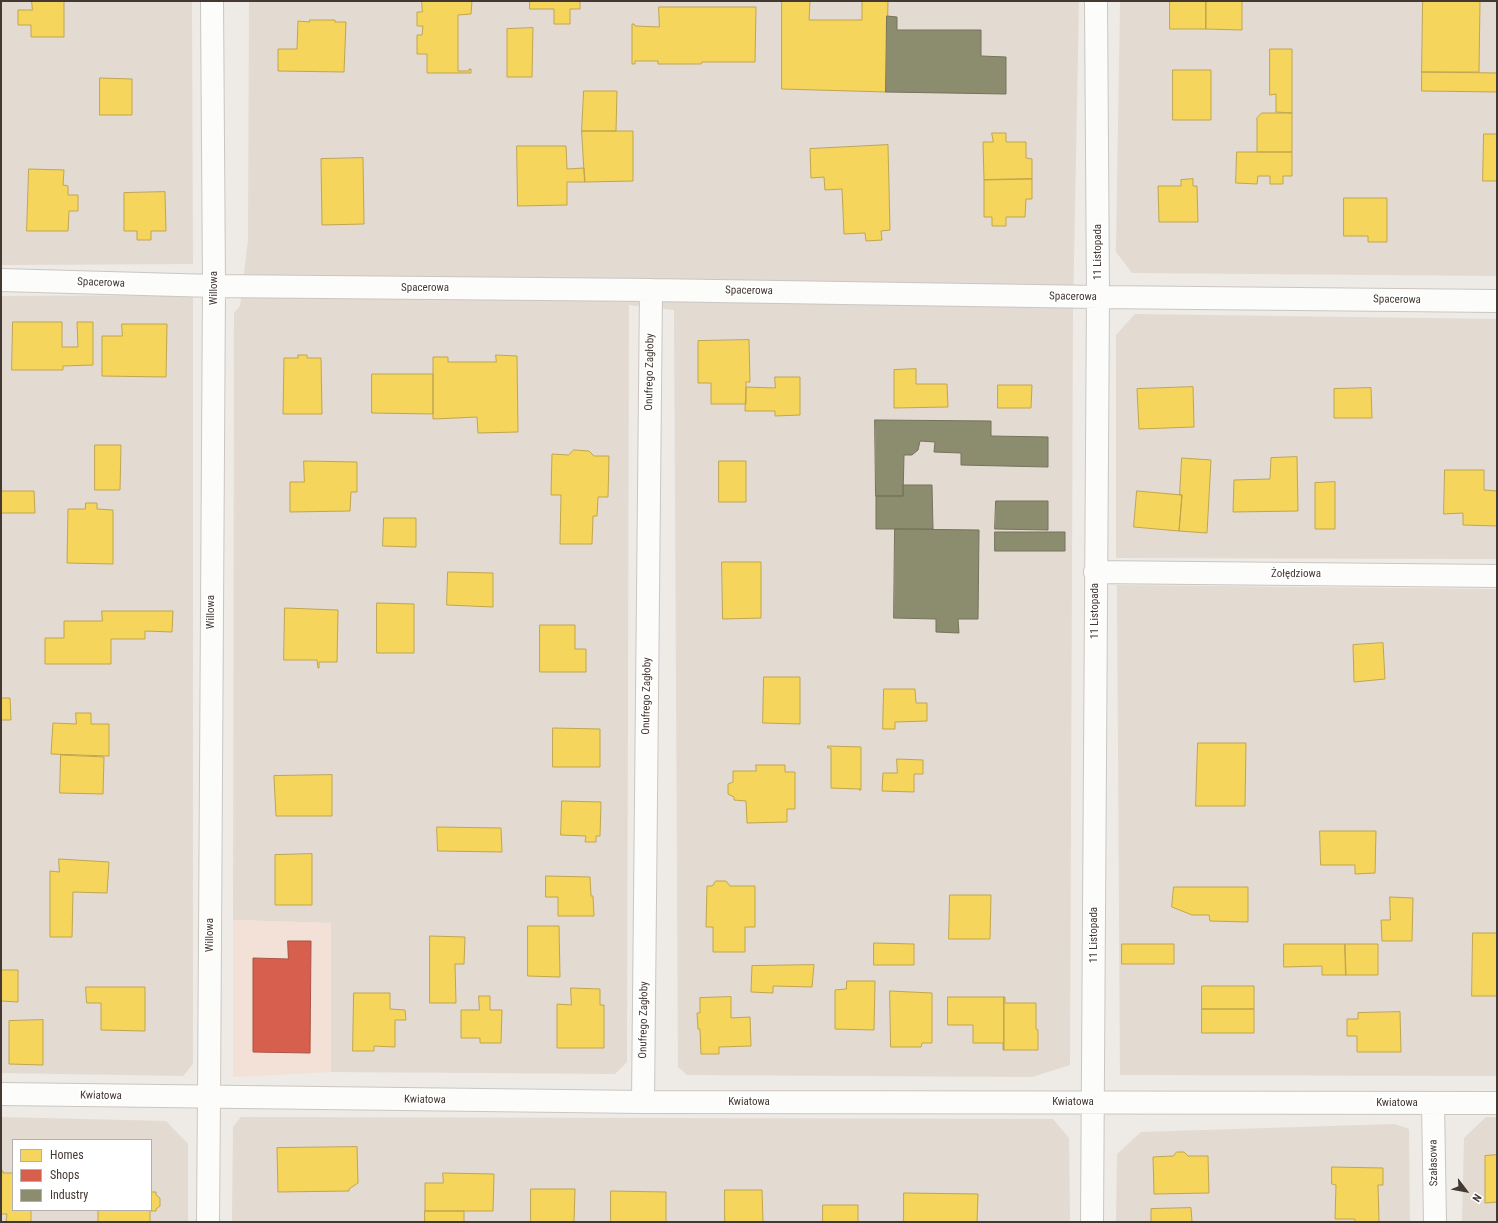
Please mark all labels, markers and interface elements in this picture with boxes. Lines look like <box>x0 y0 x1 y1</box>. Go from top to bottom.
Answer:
street label: 11 Listopada <box>1091 224 1105 280</box>
street label: Willowa <box>207 271 221 305</box>
street label: Spacerowa <box>77 276 125 290</box>
street label: Spacerowa <box>401 281 449 295</box>
street label: Spacerowa <box>725 284 773 298</box>
street label: Spacerowa <box>1049 290 1097 304</box>
street label: Spacerowa <box>1373 293 1421 307</box>
street label: Onufrego Zagłoby <box>643 333 657 411</box>
street label: Żołędziowa <box>1271 567 1321 581</box>
street label: 11 Listopada <box>1088 583 1102 639</box>
street label: Willowa <box>204 595 218 629</box>
street label: Onufrego Zagłoby <box>640 657 654 735</box>
street label: 11 Listopada <box>1087 907 1101 963</box>
street label: Willowa <box>203 918 217 952</box>
street label: Onufrego Zagłoby <box>637 981 651 1059</box>
street label: Kwiatowa <box>80 1089 122 1103</box>
street label: Kwiatowa <box>404 1093 446 1107</box>
street label: Kwiatowa <box>728 1095 770 1109</box>
street label: Kwiatowa <box>1052 1095 1094 1109</box>
street label: Kwiatowa <box>1376 1096 1418 1110</box>
legend <box>12 1139 152 1211</box>
street label: Szałasowa <box>1427 1139 1441 1187</box>
text: Homes <box>50 1148 84 1162</box>
text: Shops <box>50 1168 79 1182</box>
north arrow <box>1446 1171 1486 1211</box>
text: Industry <box>50 1188 88 1202</box>
text: N <box>1469 1191 1484 1204</box>

